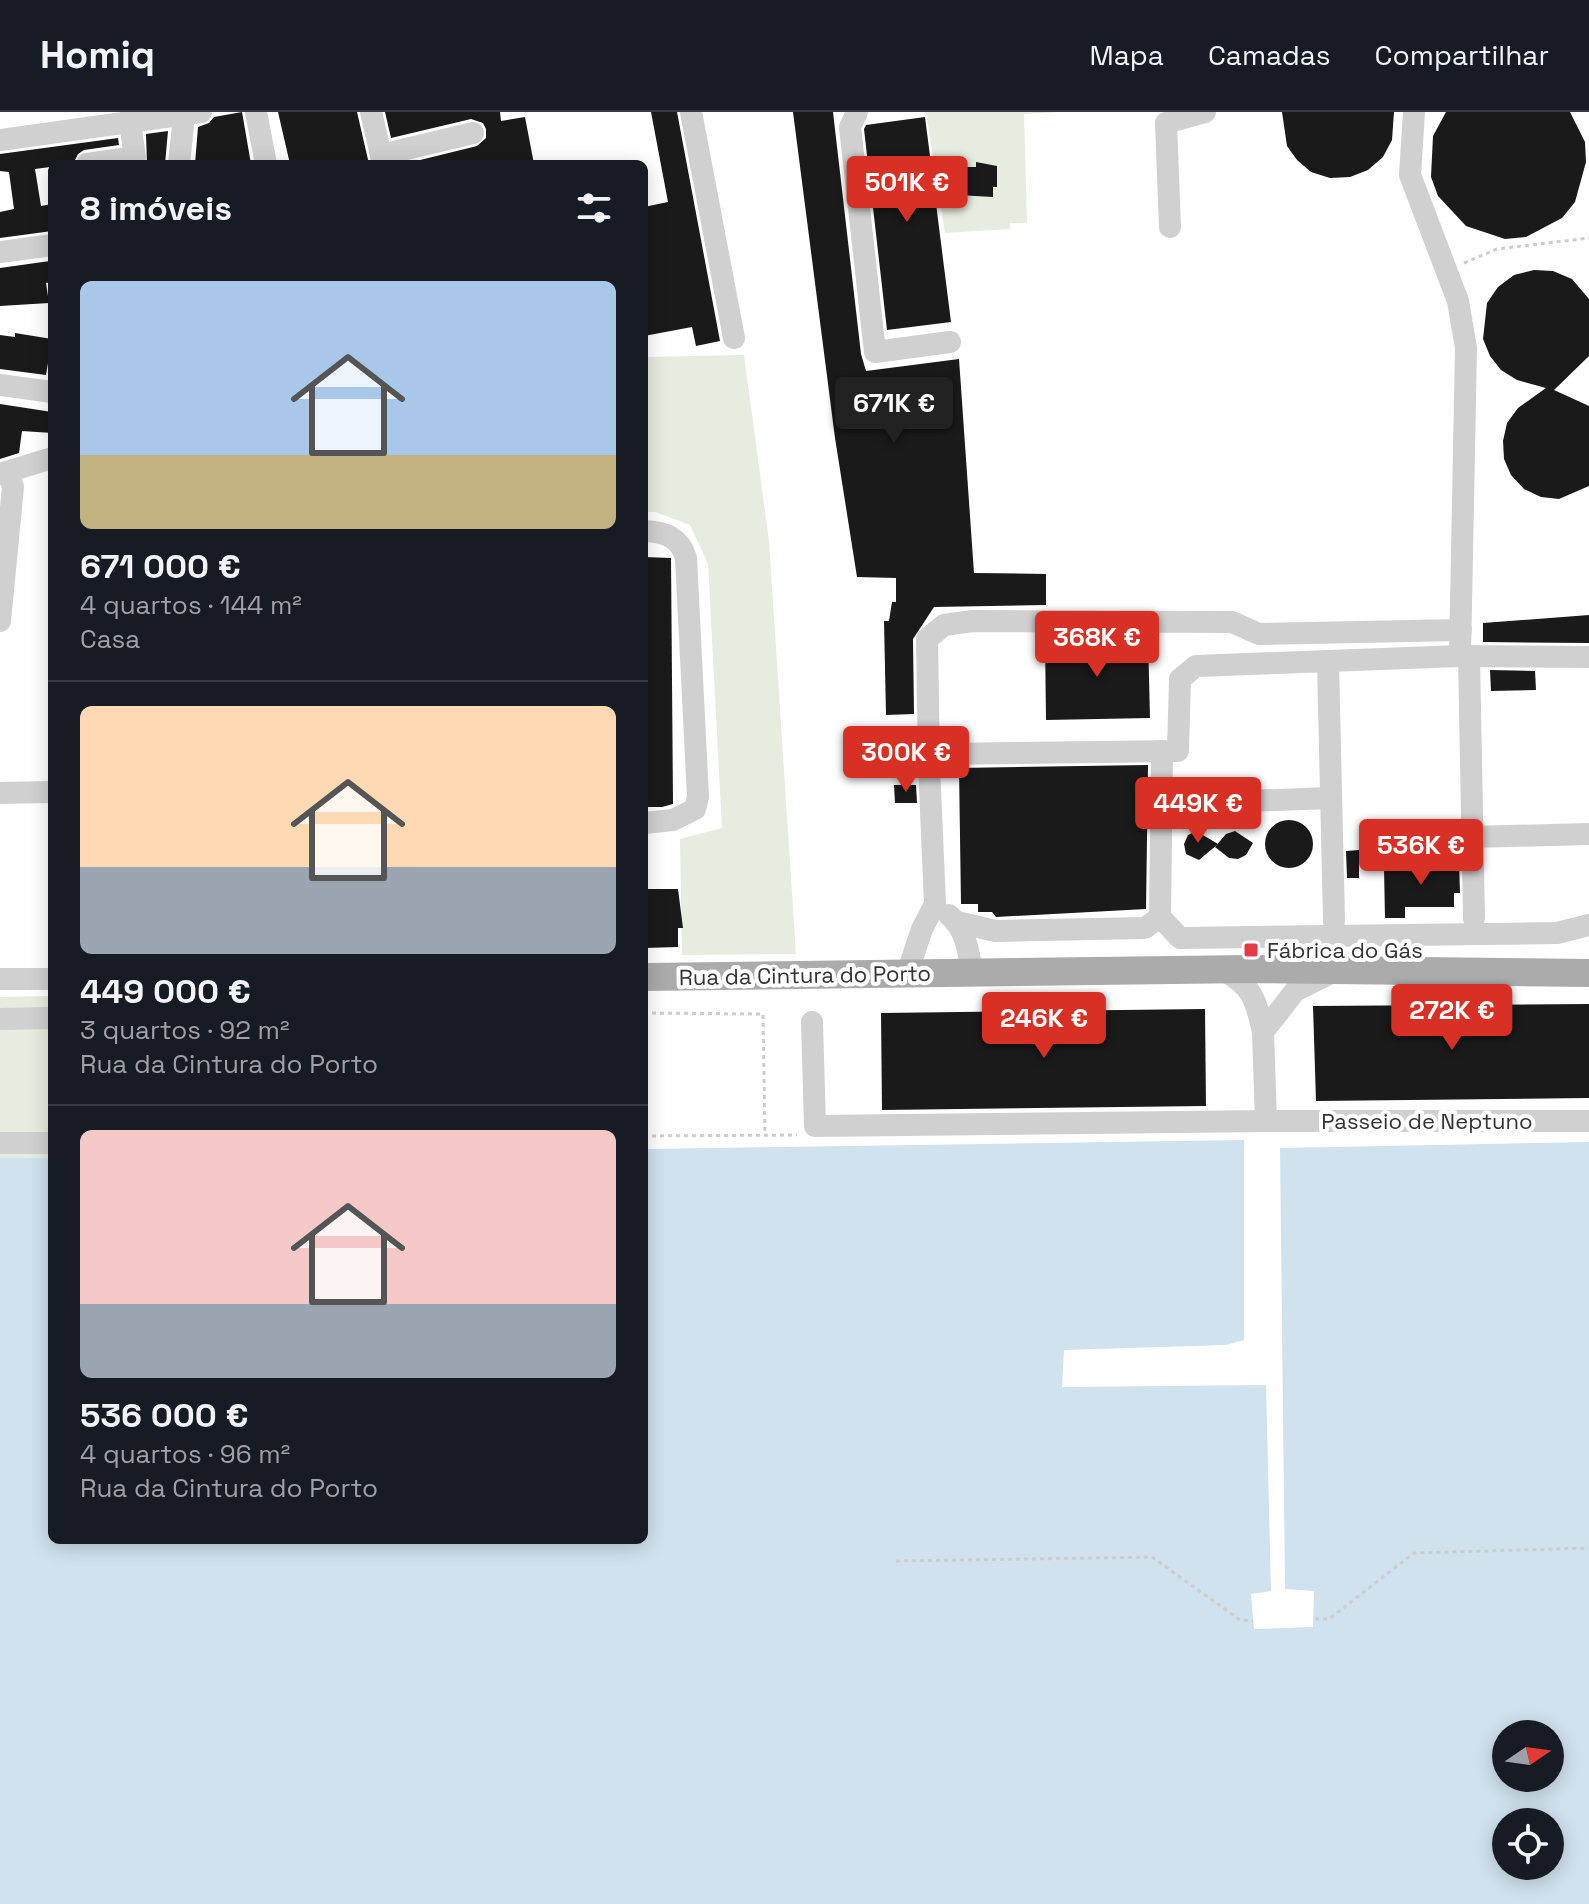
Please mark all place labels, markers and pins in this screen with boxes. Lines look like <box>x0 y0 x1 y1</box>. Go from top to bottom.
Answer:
pin: 501K € <box>842 156 972 224</box>
pin: 671K € <box>829 377 959 445</box>
pin: 368K € <box>1032 611 1162 679</box>
pin: 300K € <box>841 726 971 794</box>
pin: 449K € <box>1133 777 1263 845</box>
pin: 536K € <box>1356 819 1486 887</box>
place label: Fábrica do Gás <box>1267 936 1423 964</box>
marker: Fábrica do Gás <box>1242 941 1260 959</box>
pin: 272K € <box>1387 984 1517 1052</box>
pin: 246K € <box>979 992 1109 1060</box>

